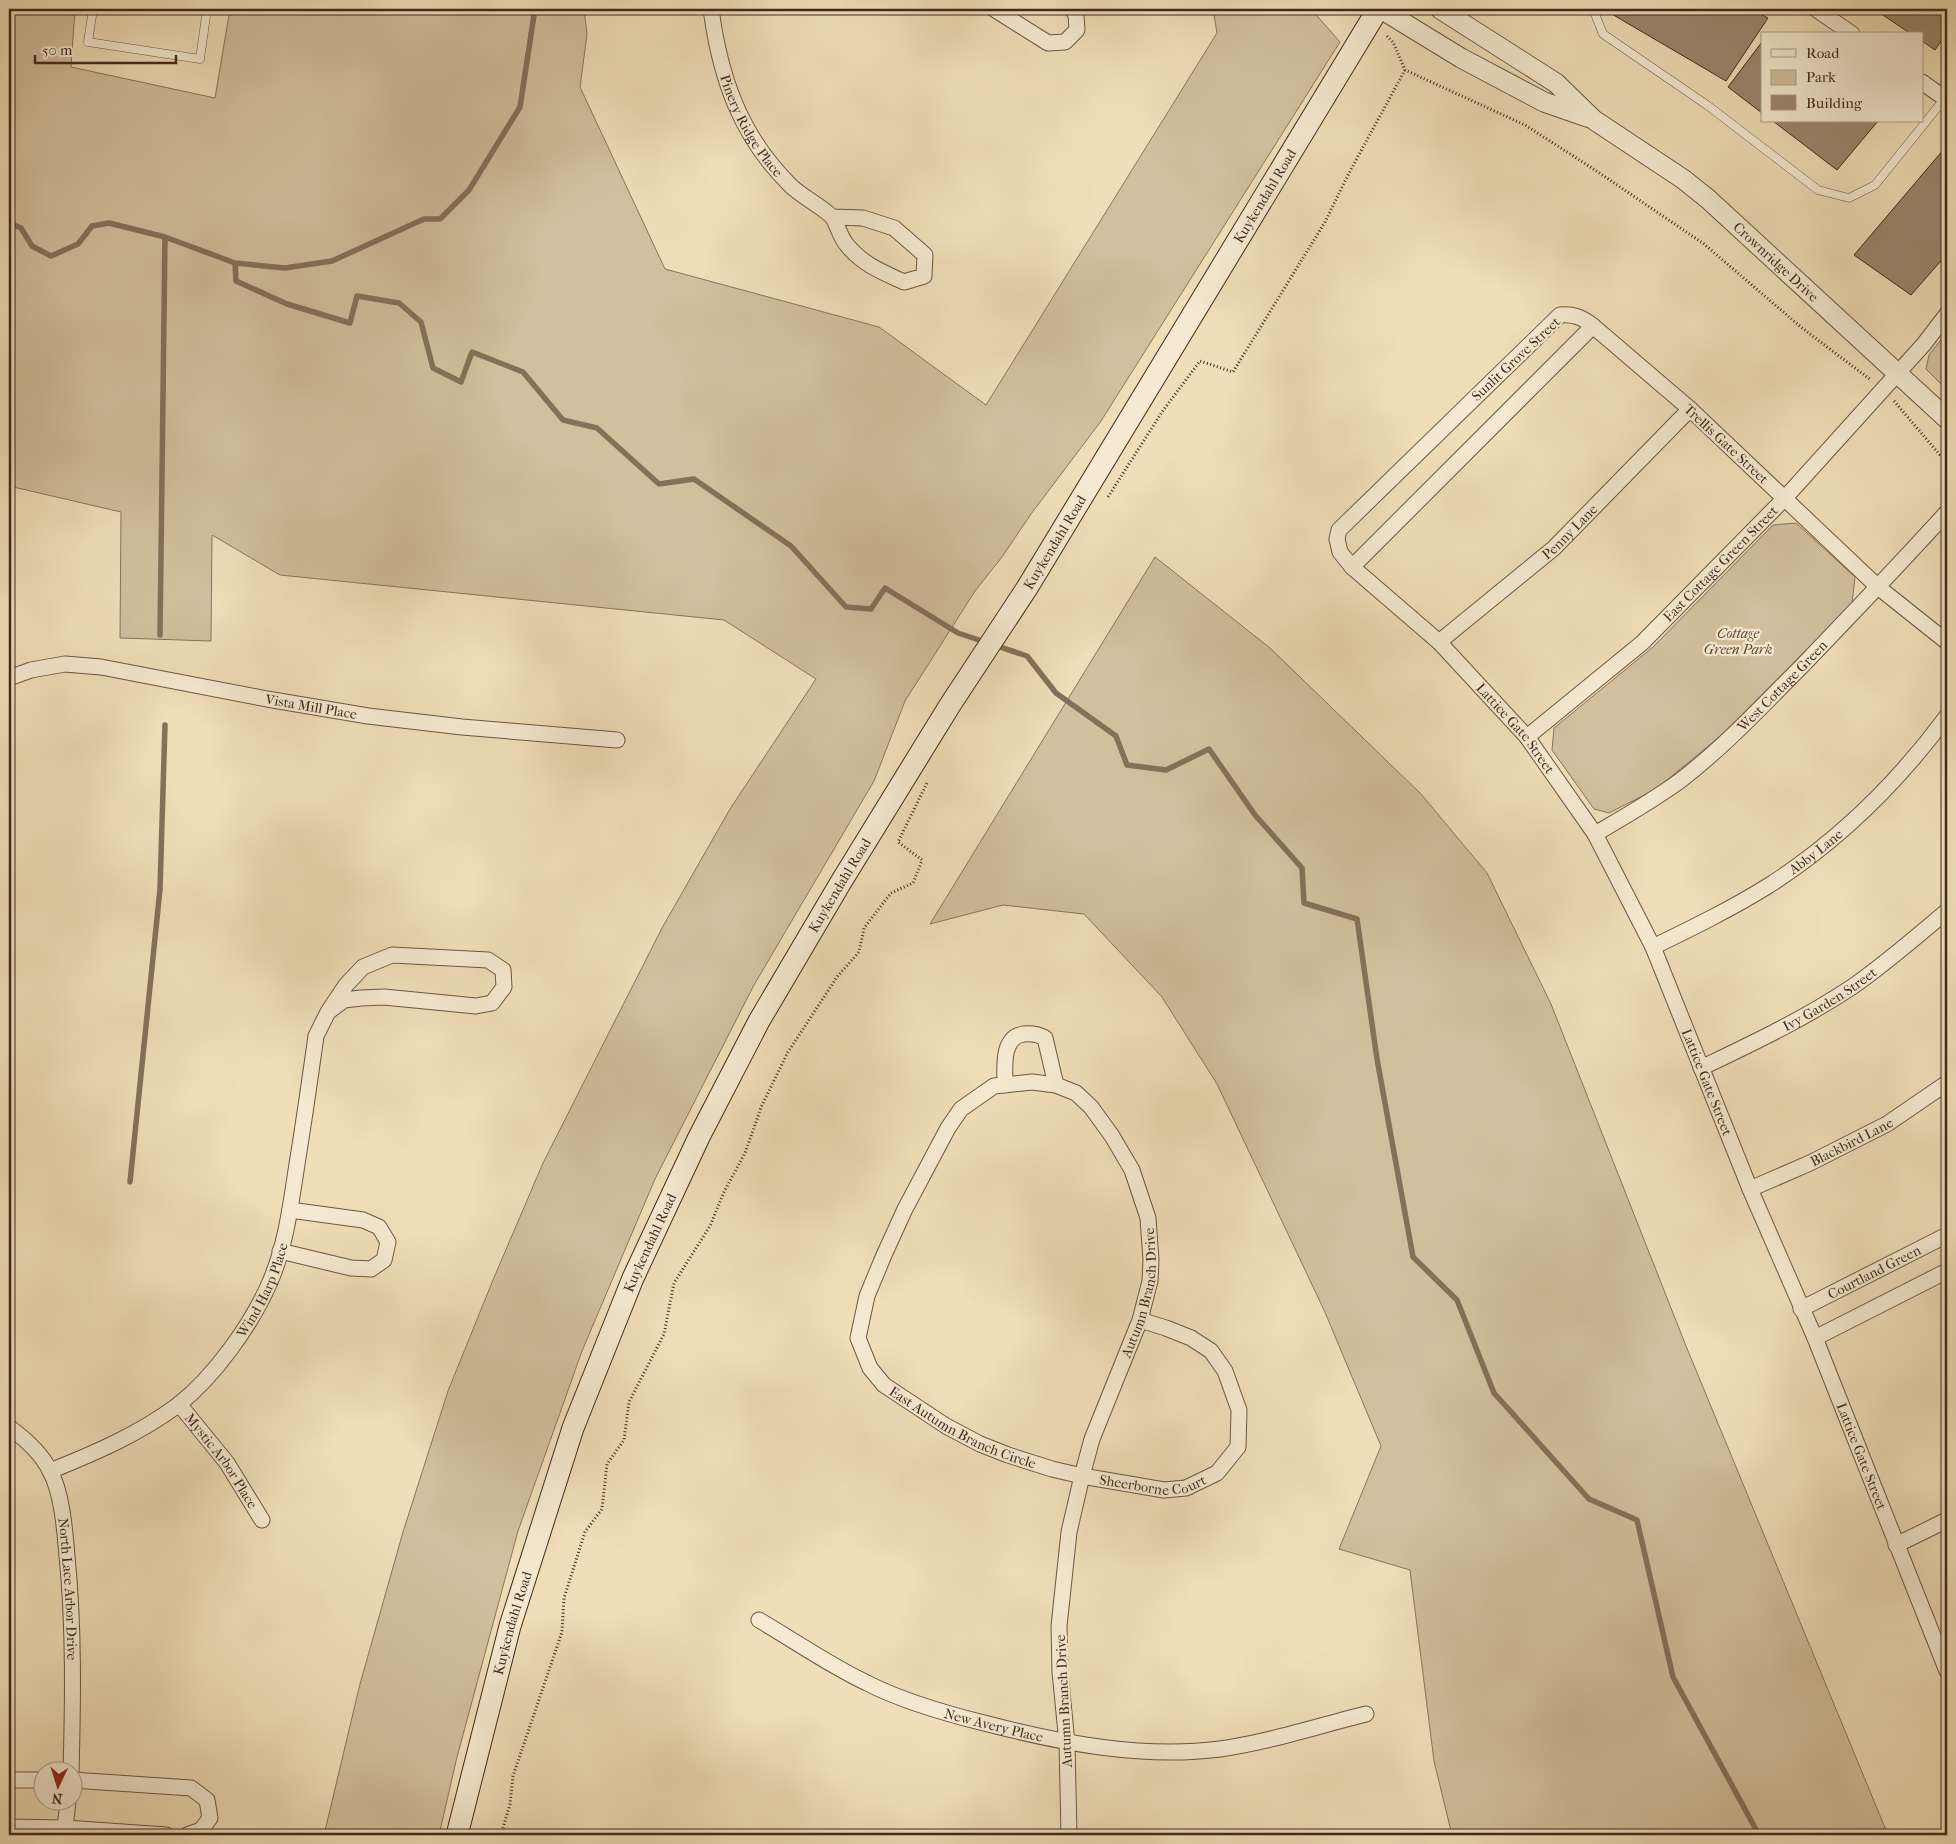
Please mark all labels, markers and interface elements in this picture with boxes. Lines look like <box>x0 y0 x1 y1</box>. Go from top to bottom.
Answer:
scale bar <box>35 32 176 64</box>
legend <box>1761 32 1924 122</box>
text: 50 m <box>42 41 73 59</box>
text: Road <box>1806 44 1840 62</box>
text: Park <box>1806 68 1836 86</box>
street label: Pinery Ridge Place <box>717 72 787 180</box>
text: Building <box>1806 94 1863 112</box>
street label: Kuykendahl Road <box>1230 145 1300 246</box>
street label: Crownridge Drive <box>1730 218 1822 305</box>
street label: Sunlit Grove Street <box>1468 313 1564 405</box>
street label: Trellis Gate Street <box>1680 400 1772 488</box>
street label: Kuykendahl Road <box>1020 492 1090 592</box>
street label: Penny Lane <box>1538 500 1601 563</box>
street label: East Cottage Green Street <box>1659 502 1781 625</box>
park label: Cottage Green Park <box>1704 625 1772 658</box>
street label: West Cottage Green <box>1733 637 1831 735</box>
street label: Lattice Gate Street <box>1473 679 1558 777</box>
street label: Vista Mill Place <box>263 690 358 723</box>
street label: Abby Lane <box>1785 825 1846 879</box>
street label: Kuykendahl Road <box>805 835 875 936</box>
street label: Ivy Garden Street <box>1780 964 1880 1035</box>
street label: Lattice Gate Street <box>1678 1026 1736 1138</box>
street label: Blackbird Lane <box>1807 1114 1896 1170</box>
street label: Kuykendahl Road <box>620 1190 680 1295</box>
street label: Autumn Branch Drive <box>1117 1227 1160 1361</box>
street label: Wind Harp Place <box>232 1241 291 1341</box>
street label: Courtland Green <box>1825 1241 1924 1303</box>
street label: East Autumn Branch Circle <box>886 1382 1038 1472</box>
street label: Lattice Gate Street <box>1833 1400 1891 1512</box>
street label: Mystic Arbor Place <box>181 1410 261 1512</box>
street label: Sheerborne Court <box>1098 1471 1209 1499</box>
street label: North Lace Arbor Drive <box>55 1517 81 1661</box>
street label: Kuykendahl Road <box>489 1569 535 1677</box>
street label: Autumn Branch Drive <box>1052 1634 1076 1769</box>
street label: New Avery Place <box>942 1704 1045 1745</box>
north arrow <box>32 1762 82 1812</box>
text: N <box>51 1790 63 1807</box>

